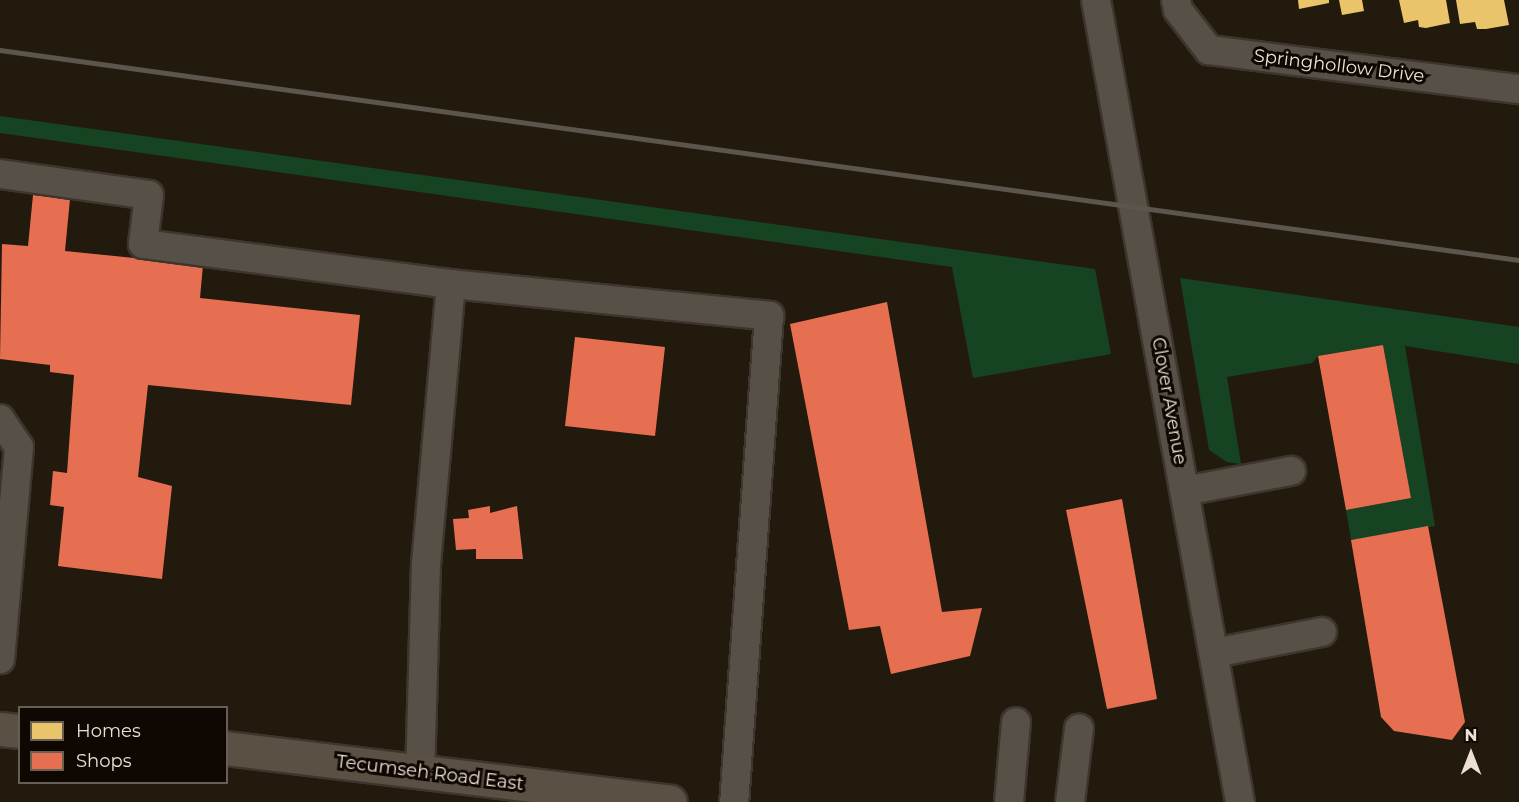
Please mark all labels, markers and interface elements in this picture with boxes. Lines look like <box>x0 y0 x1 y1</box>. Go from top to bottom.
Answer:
street label: Springhollow Drive <box>1253 45 1425 87</box>
street label: Clover Avenue <box>1147 336 1191 466</box>
legend <box>18 706 228 784</box>
text: Homes <box>76 720 141 742</box>
north arrow <box>1441 724 1501 784</box>
text: N <box>1465 726 1477 745</box>
text: Shops <box>76 750 132 772</box>
street label: Tecumseh Road East <box>335 751 525 795</box>

